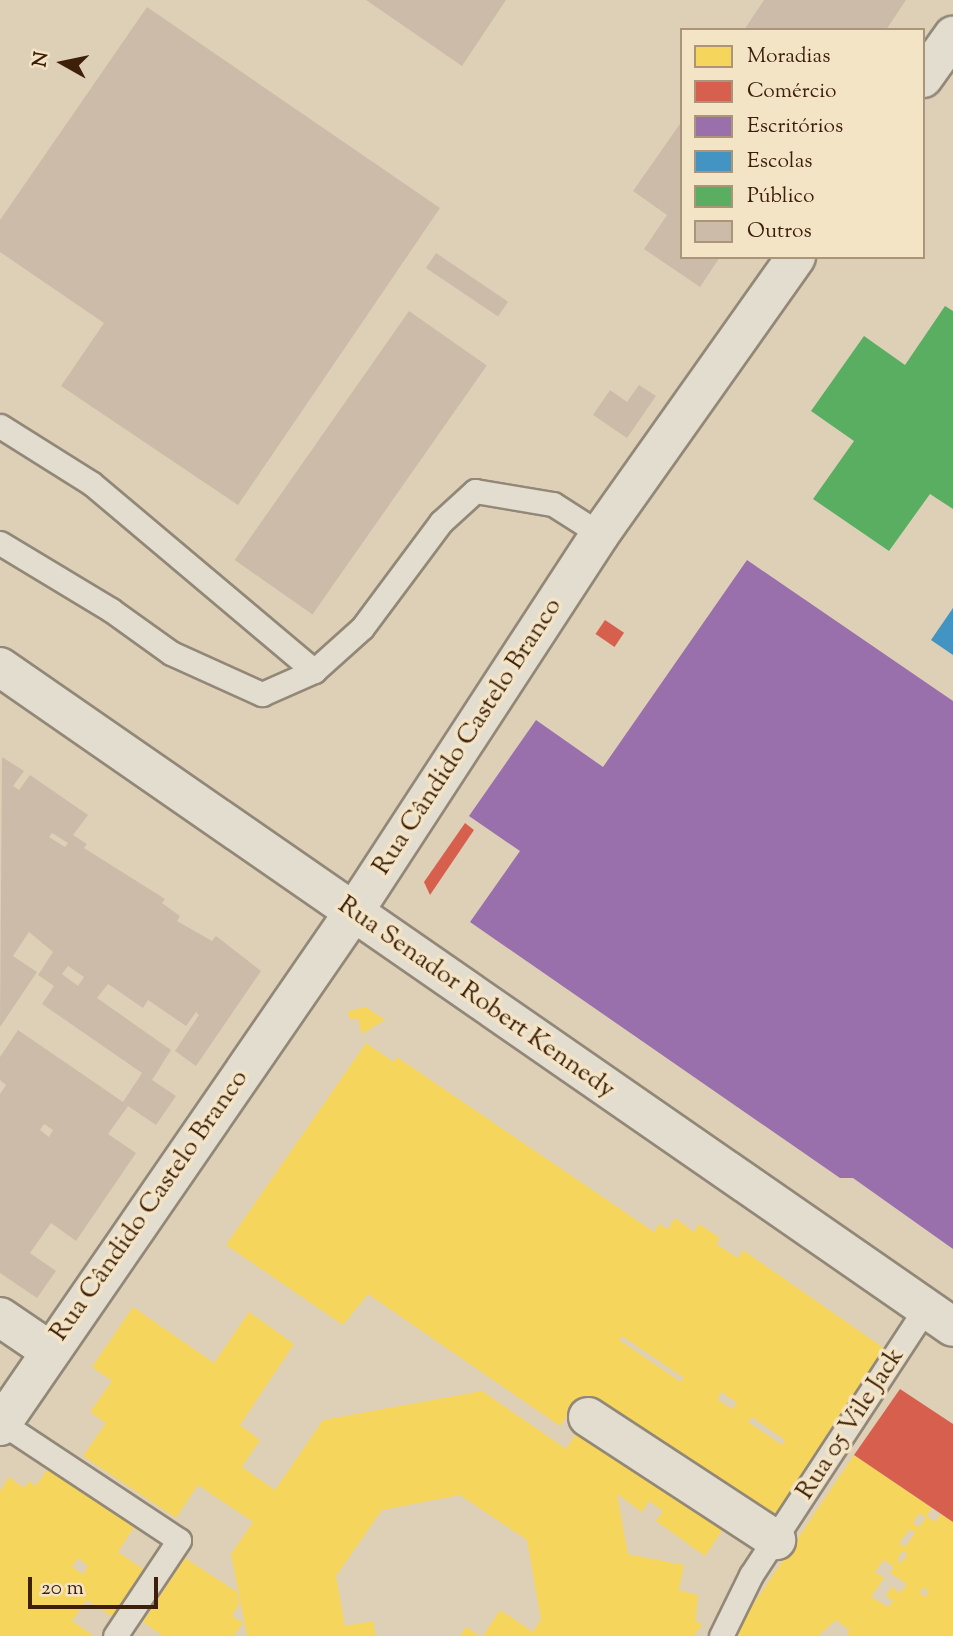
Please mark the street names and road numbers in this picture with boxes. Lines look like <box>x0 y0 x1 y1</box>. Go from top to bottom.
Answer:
street label: Rua Cândido Castelo Branco <box>367 593 569 881</box>
street label: Rua Senador Robert Kennedy <box>331 890 621 1106</box>
street label: Rua Cândido Castelo Branco <box>44 1064 256 1348</box>
street label: Rua 05 Vile Jack <box>790 1342 912 1506</box>

